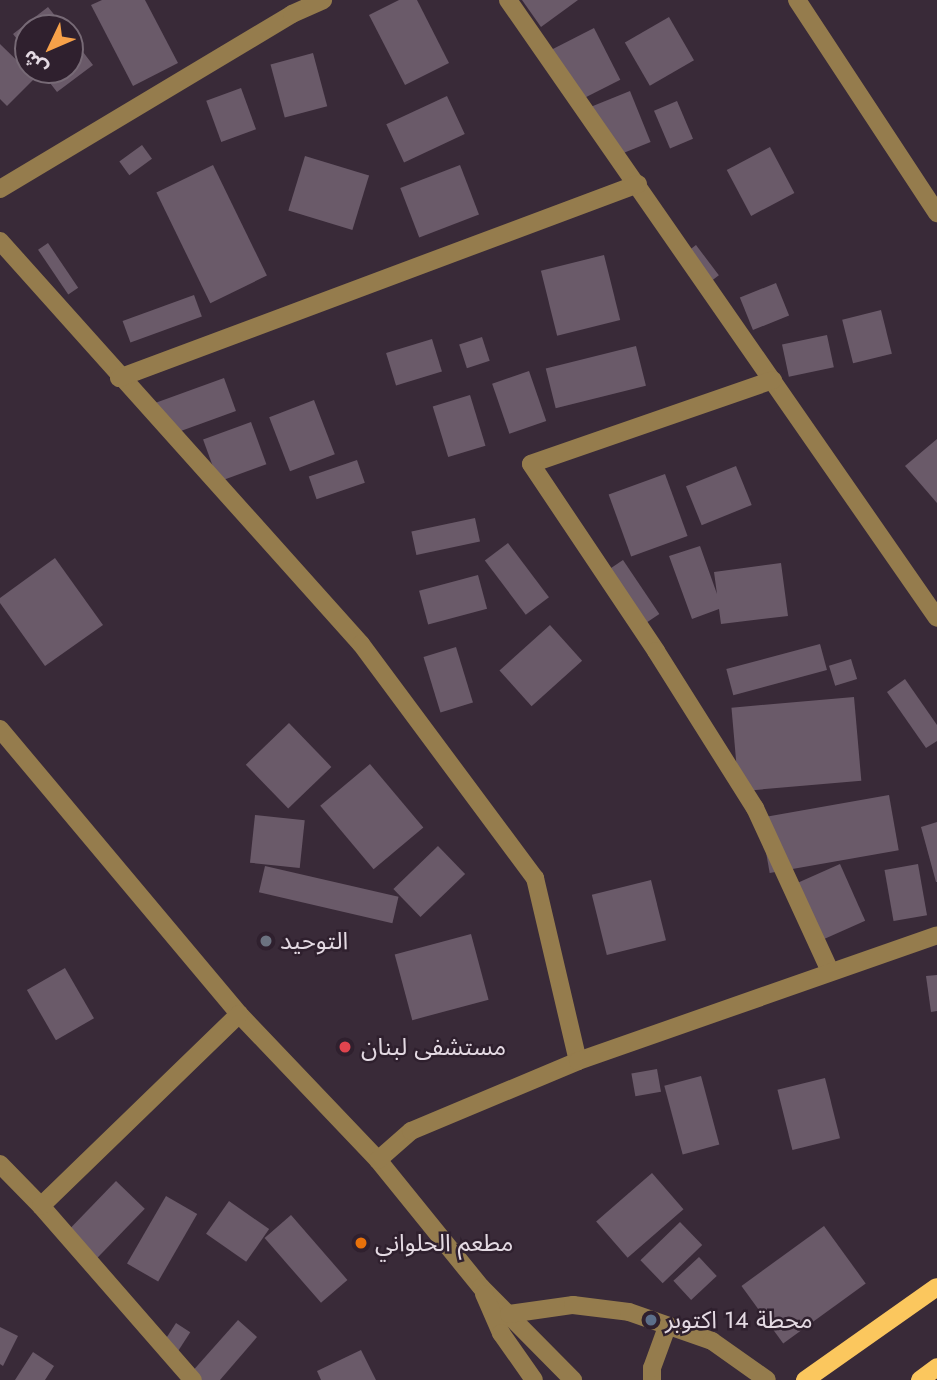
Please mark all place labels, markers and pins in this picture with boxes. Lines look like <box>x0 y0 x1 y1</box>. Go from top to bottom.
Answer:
place label: التوحيد <box>280 927 348 955</box>
marker: التوحيد <box>258 933 274 949</box>
place label: مستشفى لبنان <box>361 1033 506 1061</box>
marker: مستشفى لبنان <box>335 1037 355 1057</box>
place label: مطعم الحلواني <box>375 1229 513 1257</box>
marker: مطعم الحلواني <box>353 1235 369 1251</box>
place label: محطة 14 اكتوبر <box>665 1306 813 1334</box>
marker: محطة 14 اكتوبر <box>643 1312 659 1328</box>

